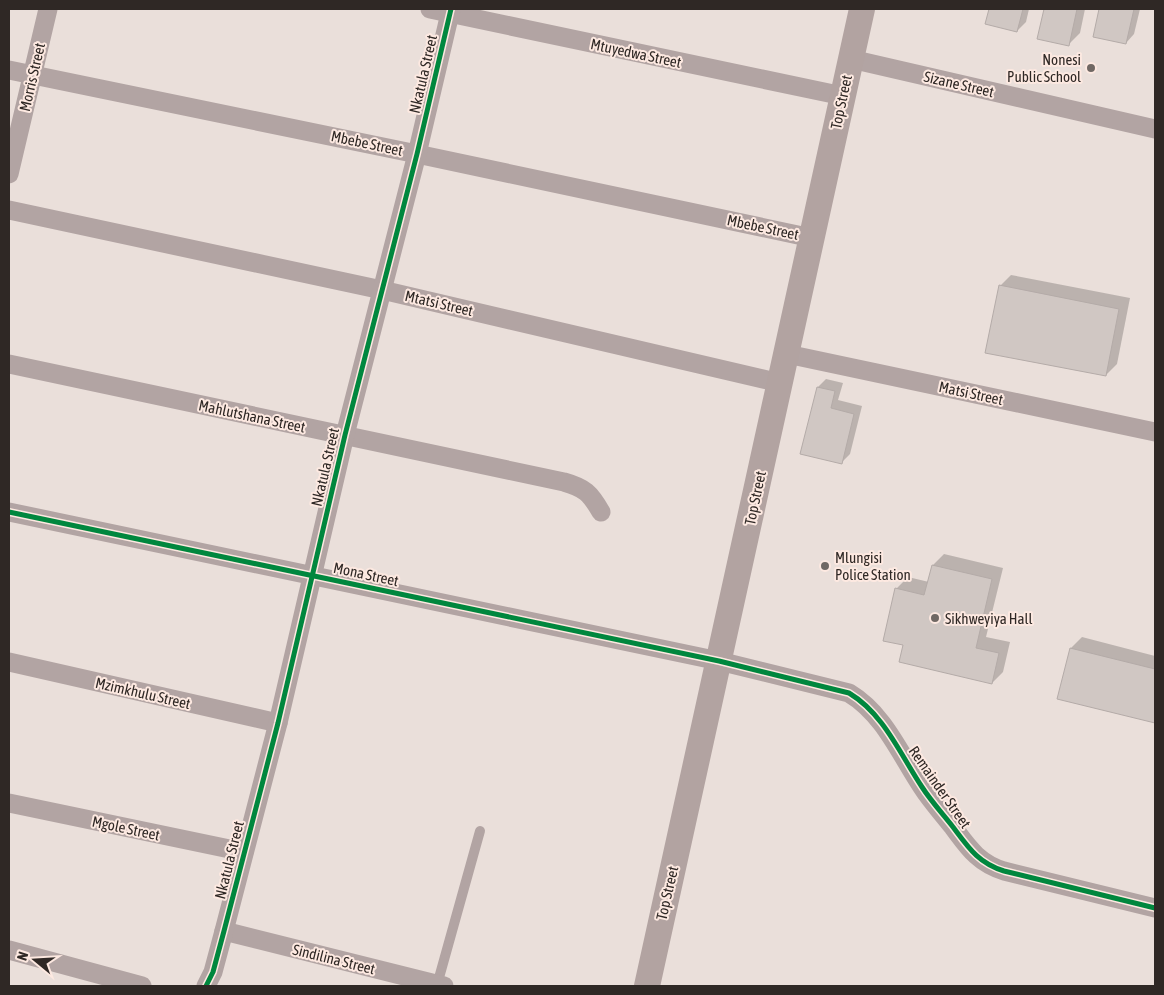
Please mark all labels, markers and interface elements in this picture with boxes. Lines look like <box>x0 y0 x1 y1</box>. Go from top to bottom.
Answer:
street label: Nkatula Street <box>406 33 440 115</box>
street label: Mtuyedwa Street <box>589 35 683 71</box>
street label: Morris Street <box>16 41 48 113</box>
place label: Nonesi Public School <box>1007 51 1081 85</box>
marker: Nonesi Public School <box>1085 62 1097 74</box>
street label: Sizane Street <box>922 68 996 100</box>
street label: Top Street <box>827 73 855 131</box>
street label: Mbebe Street <box>330 127 404 159</box>
street label: Mbebe Street <box>726 211 800 243</box>
street label: Mtatsi Street <box>403 287 475 319</box>
street label: Matsi Street <box>937 378 1005 408</box>
street label: Mahlutshana Street <box>197 396 307 436</box>
street label: Nkatula Street <box>308 426 342 508</box>
street label: Top Street <box>741 469 769 527</box>
place label: Mlungisi Police Station <box>835 549 911 583</box>
street label: Mona Street <box>332 559 400 589</box>
marker: Mlungisi Police Station <box>819 560 831 572</box>
place label: Sikhweyiya Hall <box>945 610 1032 627</box>
marker: Sikhweyiya Hall <box>929 612 941 624</box>
street label: Mzimkhulu Street <box>94 674 192 712</box>
street label: Remainder Street <box>905 743 975 831</box>
street label: Mgole Street <box>91 813 161 843</box>
street label: Nkatula Street <box>211 819 247 901</box>
street label: Top Street <box>653 864 681 922</box>
north arrow <box>10 935 60 985</box>
street label: Sindilina Street <box>291 941 377 977</box>
text: N <box>14 950 32 962</box>

